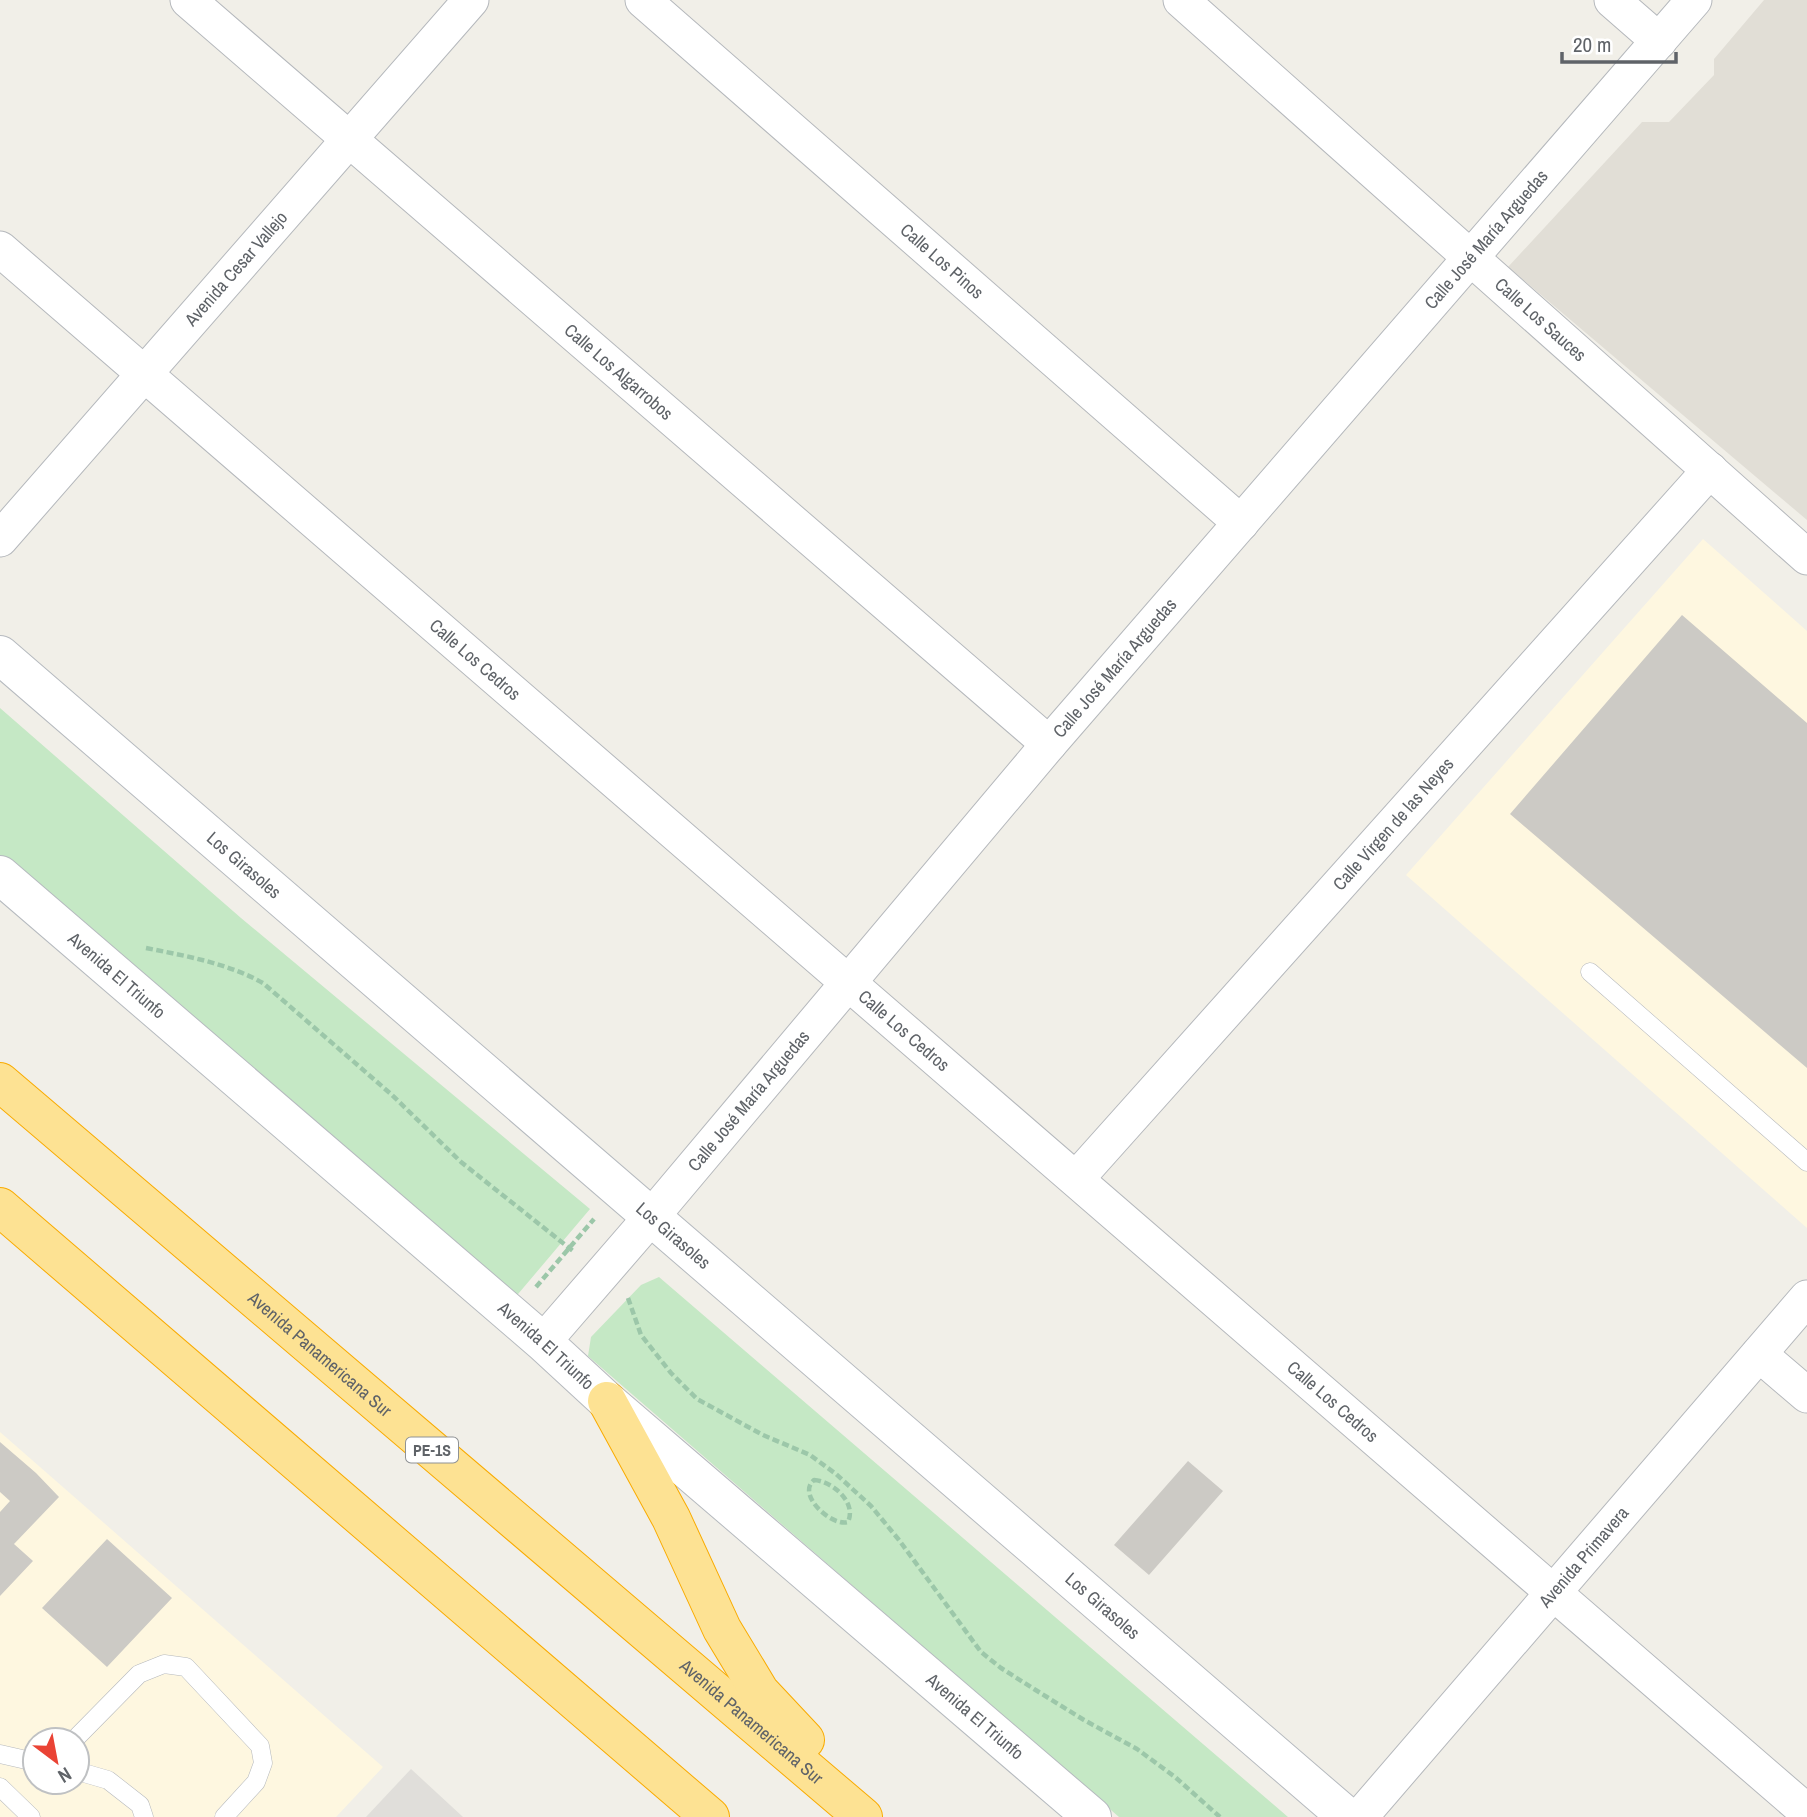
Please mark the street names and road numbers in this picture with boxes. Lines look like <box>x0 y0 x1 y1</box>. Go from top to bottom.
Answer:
street label: Calle José María Arguedas <box>1418 164 1554 314</box>
street label: Avenida Cesar Vallejo <box>178 206 293 332</box>
street label: Calle Los Pinos <box>895 218 989 304</box>
street label: Calle Los Sauces <box>1489 272 1592 367</box>
street label: Calle Los Algarrobos <box>559 318 679 426</box>
street label: Calle José María Arguedas <box>1047 592 1182 743</box>
street label: Calle Los Cedros <box>424 613 526 706</box>
street label: Calle Virgen de las Neyes <box>1327 752 1459 896</box>
street label: Los Girasoles <box>201 826 287 904</box>
street label: Avenida El Triunfo <box>62 925 171 1024</box>
street label: Calle Los Cedros <box>853 984 955 1077</box>
street label: Calle José María Arguedas <box>682 1025 815 1177</box>
street label: Los Girasoles <box>631 1196 716 1275</box>
street label: Avenida Panamericana Sur <box>242 1285 397 1422</box>
street label: Avenida El Triunfo <box>492 1295 600 1395</box>
street label: Calle Los Cedros <box>1282 1355 1384 1448</box>
road number: PE-1S <box>406 1438 458 1462</box>
street label: Avenida Primavera <box>1532 1501 1634 1614</box>
street label: Los Girasoles <box>1060 1566 1145 1645</box>
street label: Avenida Panamericana Sur <box>674 1653 829 1790</box>
street label: Avenida El Triunfo <box>920 1667 1029 1765</box>

